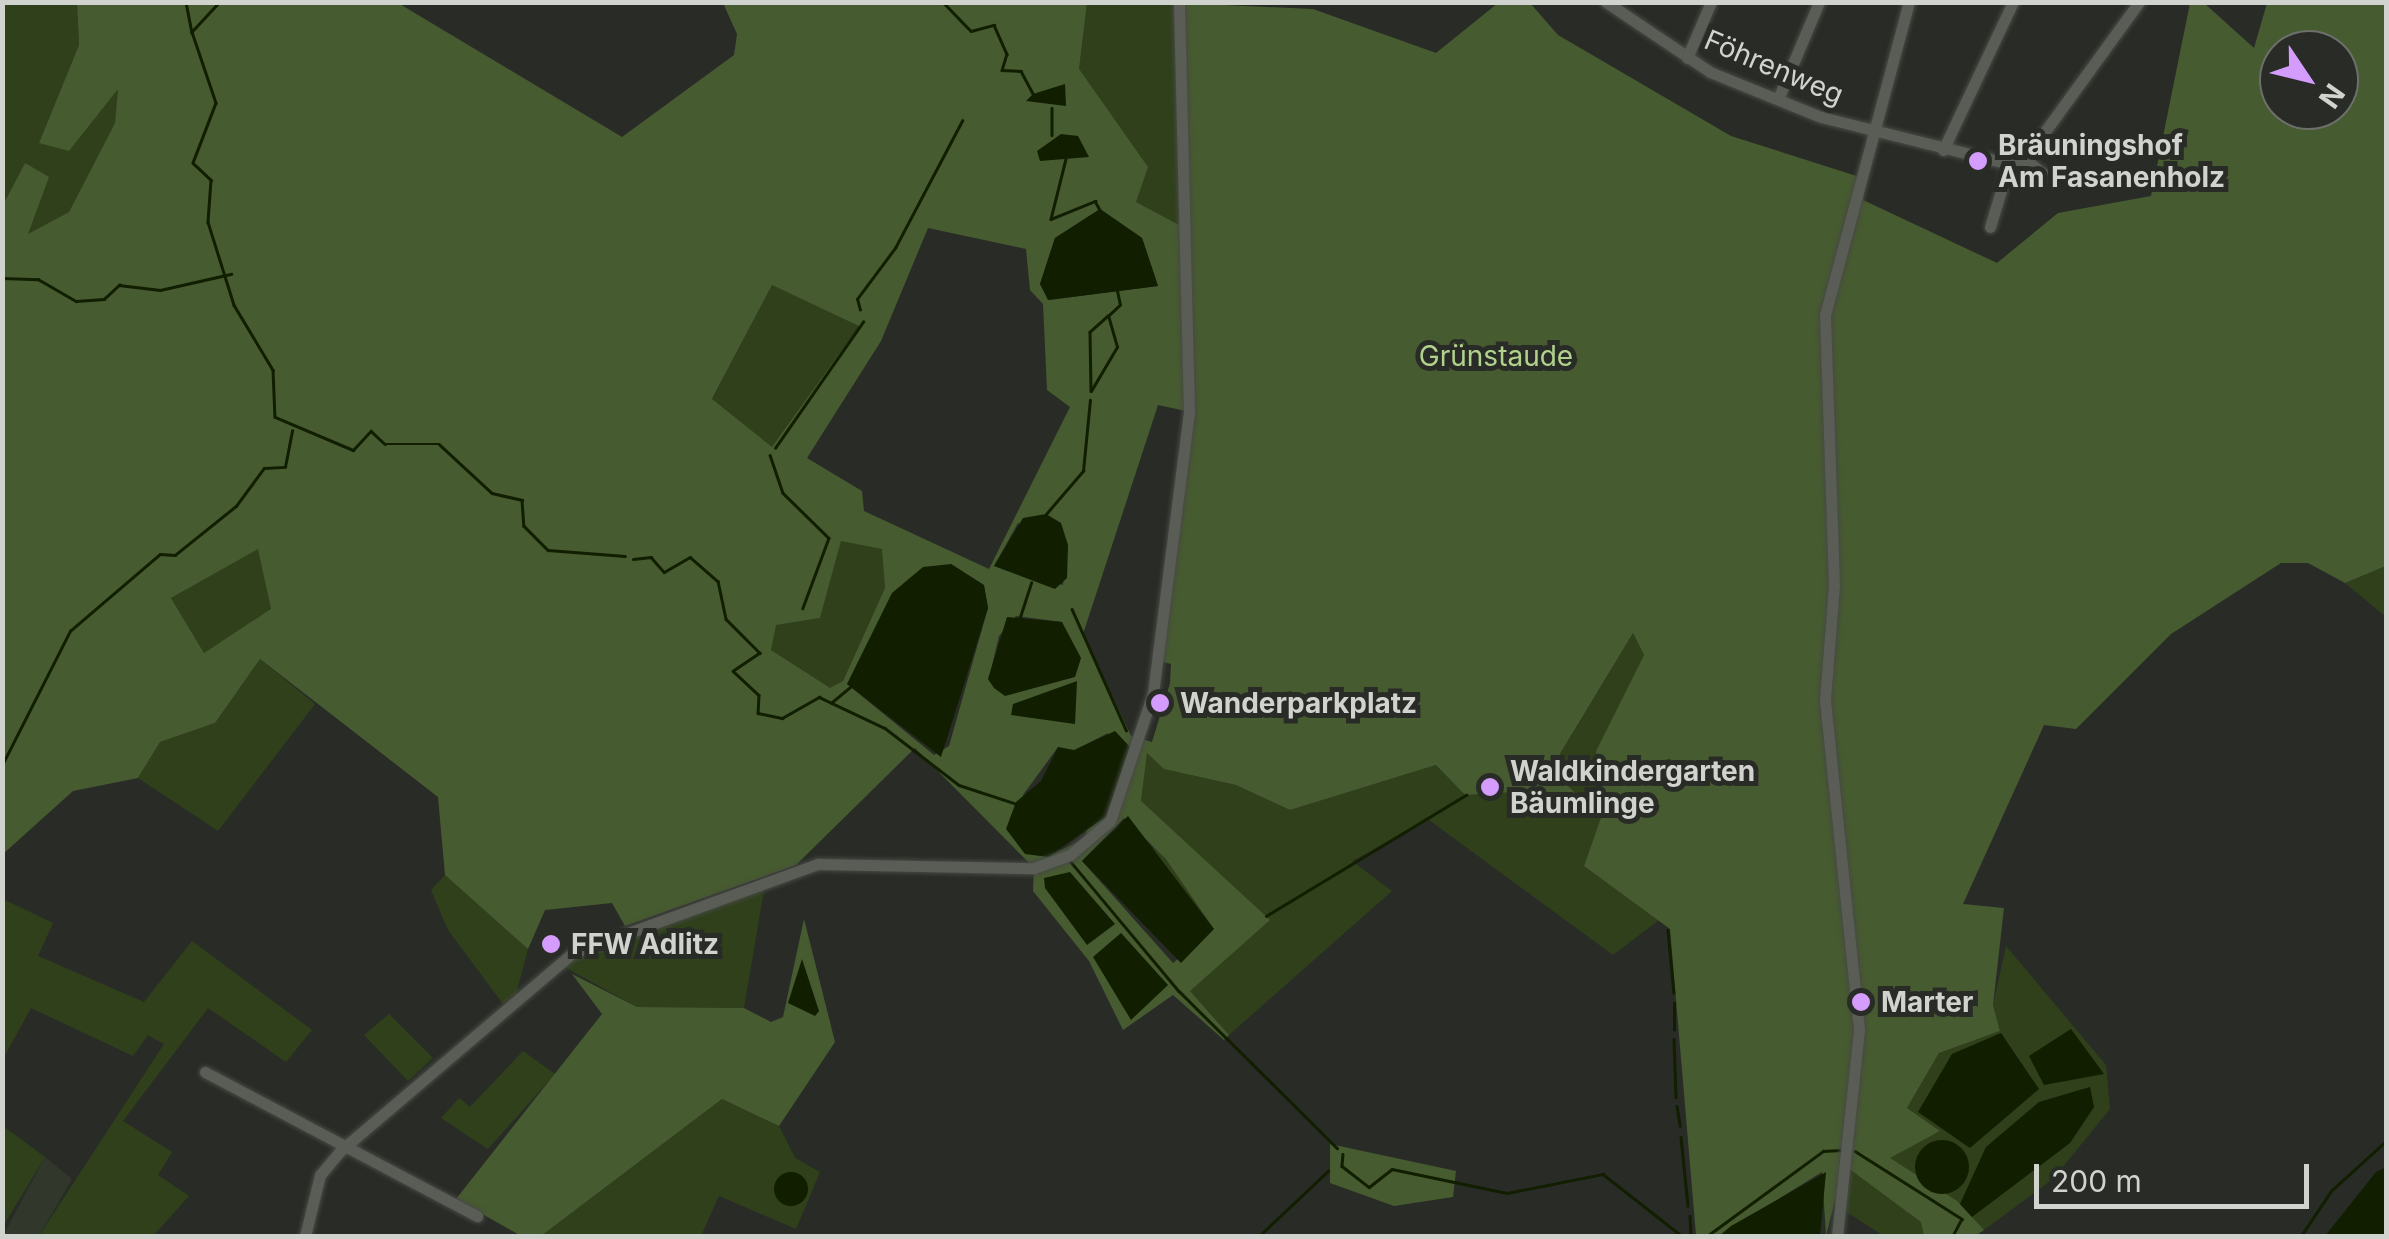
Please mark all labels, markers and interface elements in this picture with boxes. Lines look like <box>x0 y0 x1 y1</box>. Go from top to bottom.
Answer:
street label: Föhrenweg <box>1699 23 1849 111</box>
north arrow <box>2259 30 2359 130</box>
text: N <box>2312 78 2352 115</box>
place label: Bräuningshof Am Fasanenholz <box>1998 128 2225 194</box>
marker: Bräuningshof Am Fasanenholz <box>1967 150 1989 172</box>
park label: Grünstaude <box>1419 339 1573 373</box>
place label: Wanderparkplatz <box>1180 686 1417 720</box>
marker: Wanderparkplatz <box>1149 692 1171 714</box>
place label: Waldkindergarten Bäumlinge <box>1510 754 1755 820</box>
marker: Waldkindergarten Bäumlinge <box>1479 776 1501 798</box>
place label: FFW Adlitz <box>571 927 719 961</box>
marker: FFW Adlitz <box>540 933 562 955</box>
place label: Marter <box>1881 985 1973 1019</box>
marker: Marter <box>1850 991 1872 1013</box>
scale bar <box>2039 1144 2314 1206</box>
text: 200 m <box>2051 1163 2142 1199</box>

